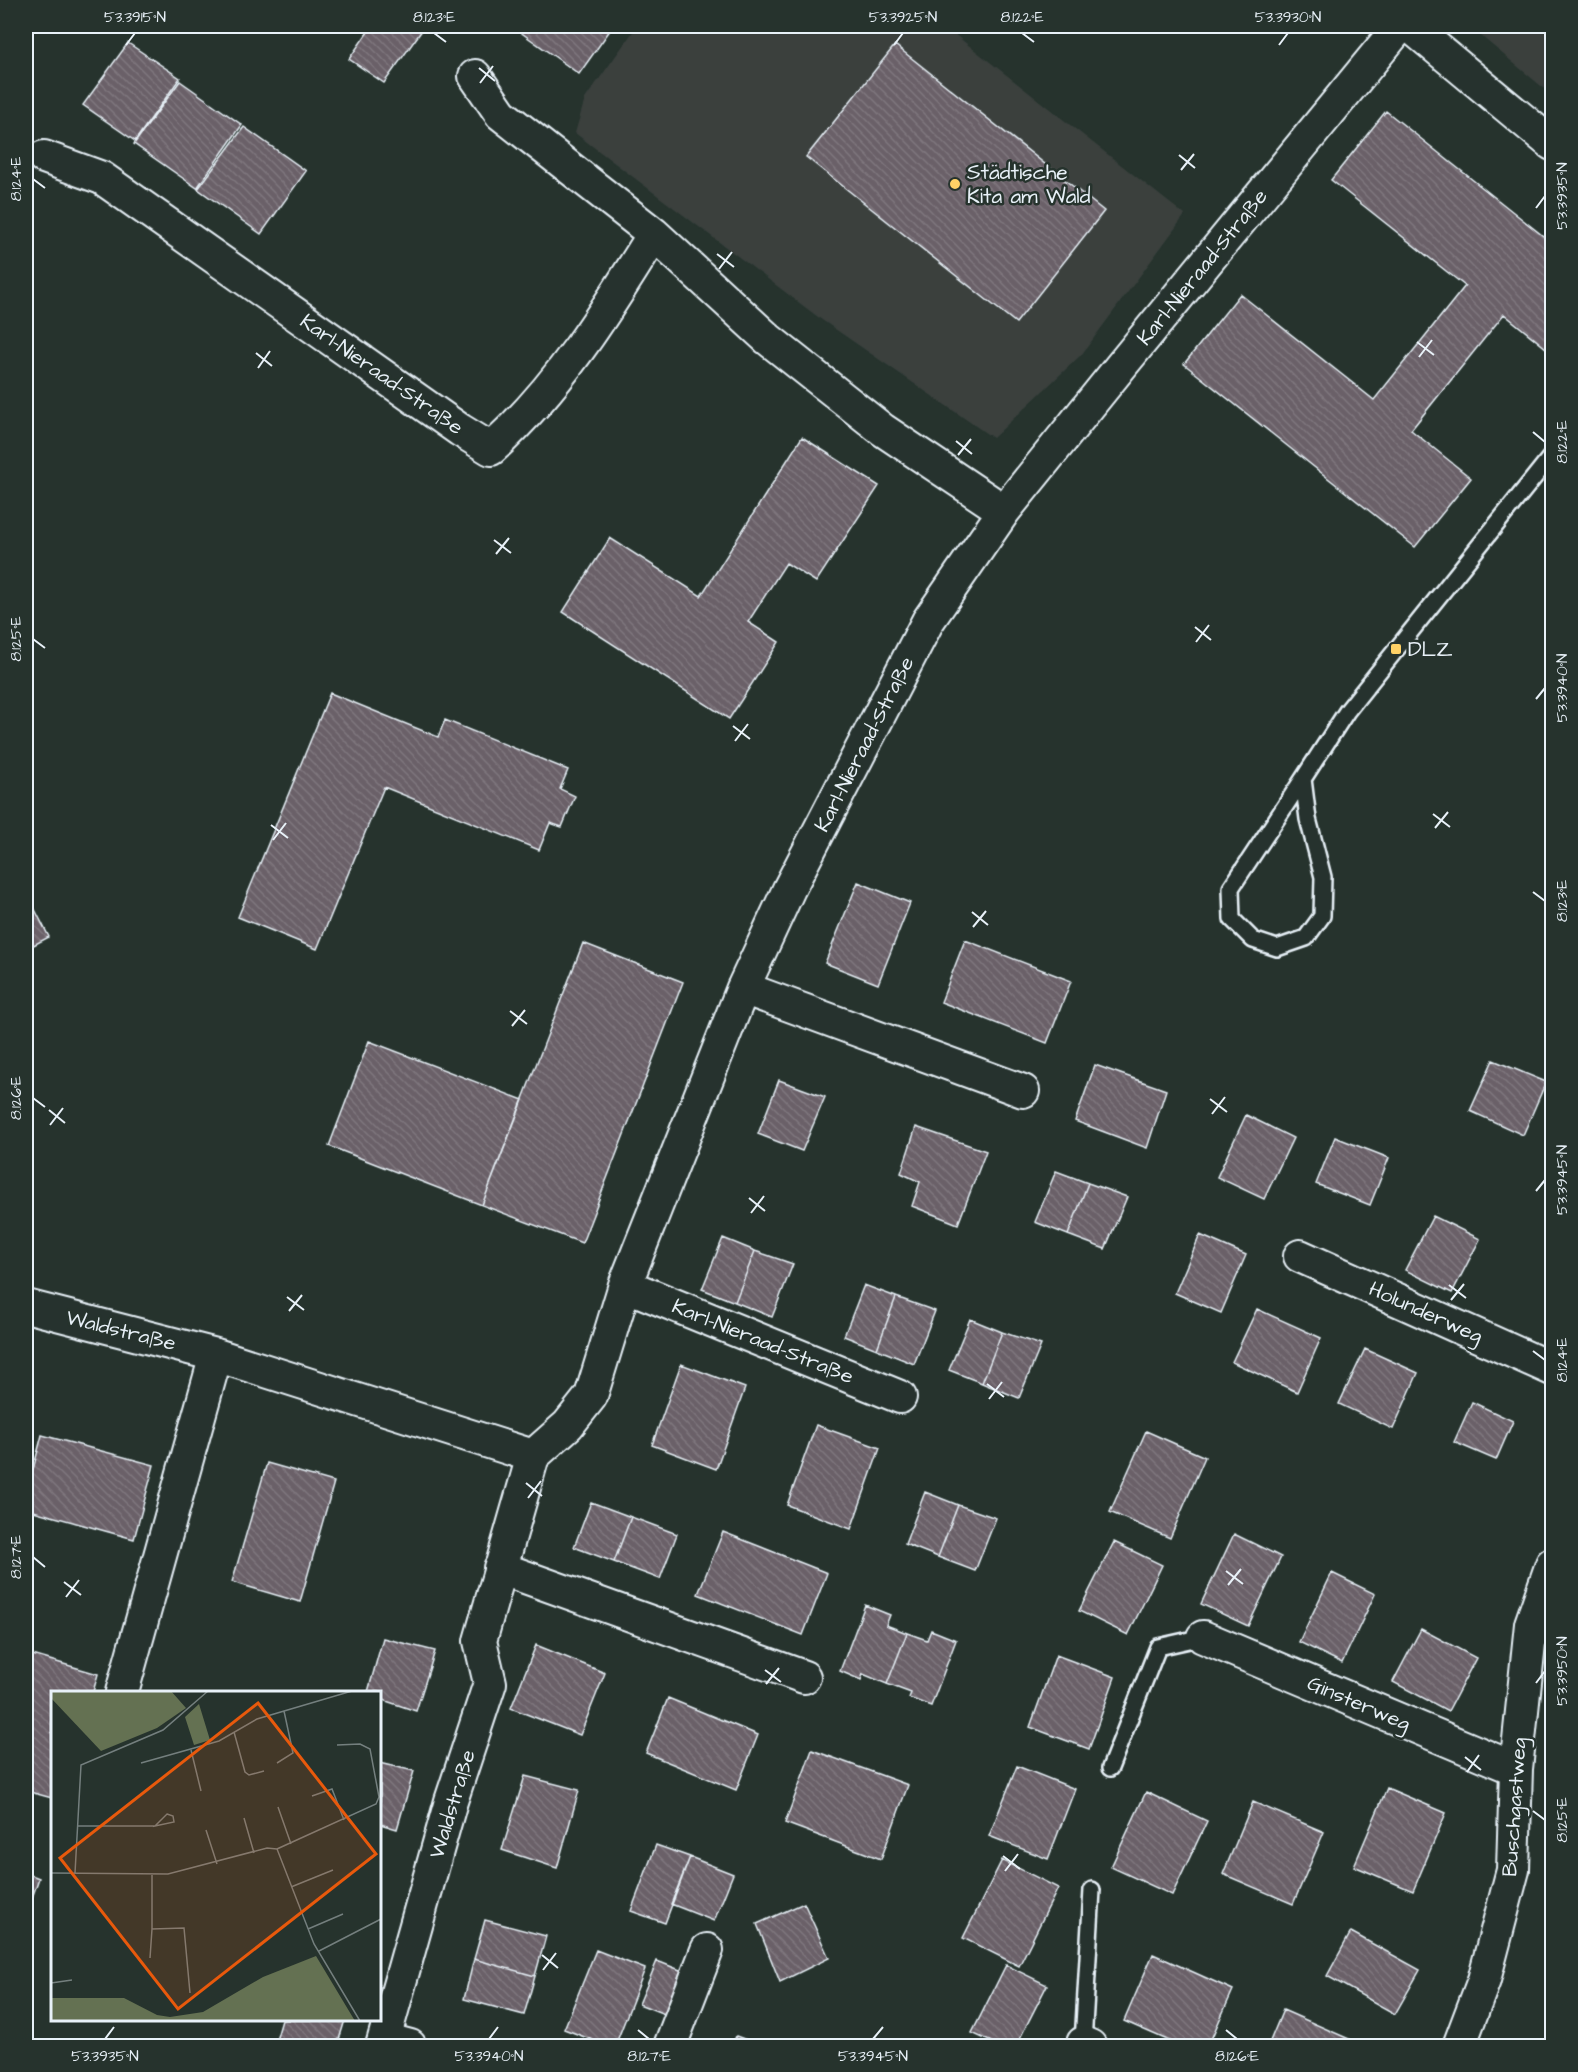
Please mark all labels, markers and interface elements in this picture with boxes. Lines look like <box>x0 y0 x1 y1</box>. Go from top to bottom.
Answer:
text: 53.3915°N <box>104 7 166 28</box>
text: 8.123°E <box>413 7 455 28</box>
text: 53.3925°N <box>869 7 937 28</box>
text: 8.122°E <box>1000 7 1044 28</box>
text: 53.3930°N <box>1255 7 1321 28</box>
text: 8.124°E <box>6 157 27 201</box>
place label: Städtische Kita am Wald <box>967 158 1091 211</box>
text: 53.3935°N <box>1552 162 1573 230</box>
marker: Städtische Kita am Wald <box>948 177 962 191</box>
street label: Karl-Nieraad-Straße <box>1130 183 1274 352</box>
street label: Karl-Nieraad-Straße <box>294 307 469 442</box>
text: 8.122°E <box>1552 420 1573 464</box>
text: 8.125°E <box>6 616 27 662</box>
place label: DLZ <box>1408 635 1453 664</box>
marker: DLZ <box>1389 642 1403 656</box>
street label: Karl-Nieraad-Straße <box>808 652 921 837</box>
text: 53.3940°N <box>1552 654 1573 722</box>
text: 8.123°E <box>1552 880 1573 922</box>
text: 8.126°E <box>6 1076 27 1120</box>
text: 53.3945°N <box>1552 1145 1573 1215</box>
street label: Holunderweg <box>1363 1274 1488 1352</box>
street label: Karl-Nieraad-Straße <box>668 1292 858 1391</box>
street label: Waldstraße <box>63 1303 179 1358</box>
text: 8.124°E <box>1552 1338 1573 1382</box>
text: 8.127°E <box>6 1535 27 1579</box>
text: 53.3950°N <box>1552 1636 1573 1706</box>
street label: Ginsterweg <box>1302 1669 1415 1740</box>
inset map <box>51 1691 381 2021</box>
street label: Buschgastweg <box>1495 1736 1536 1878</box>
street label: Waldstraße <box>422 1746 483 1862</box>
text: 8.125°E <box>1552 1797 1573 1843</box>
text: 53.3935°N <box>71 2046 139 2067</box>
text: 53.3940°N <box>455 2046 523 2067</box>
text: 8.127°E <box>627 2046 671 2067</box>
text: 53.3945°N <box>838 2046 908 2067</box>
text: 8.126°E <box>1215 2046 1259 2067</box>

